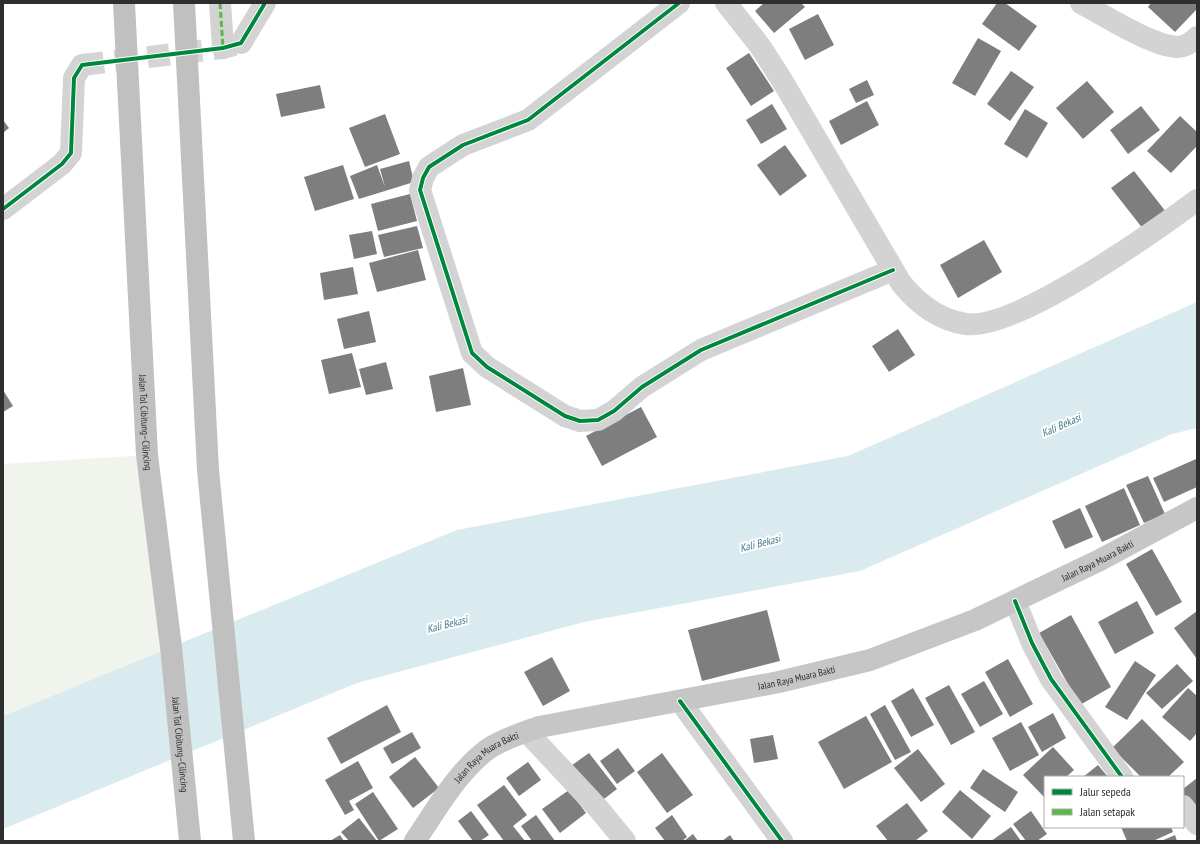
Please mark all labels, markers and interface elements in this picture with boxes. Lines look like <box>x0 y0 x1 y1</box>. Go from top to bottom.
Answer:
street label: Jalan Tol Cibitung–Cilincing <box>136 373 155 471</box>
water label: Kali Bekasi <box>1039 410 1084 440</box>
water label: Kali Bekasi <box>738 531 783 555</box>
street label: Jalan Raya Muara Bakti <box>1058 537 1136 585</box>
water label: Kali Bekasi <box>425 612 470 636</box>
street label: Jalan Raya Muara Bakti <box>756 662 837 693</box>
street label: Jalan Tol Cibitung–Cilincing <box>169 695 192 793</box>
street label: Jalan Raya Muara Bakti <box>450 728 520 786</box>
legend <box>1044 776 1184 828</box>
text: Jalur sepeda <box>1079 784 1131 799</box>
text: Jalan setapak <box>1079 804 1135 819</box>

